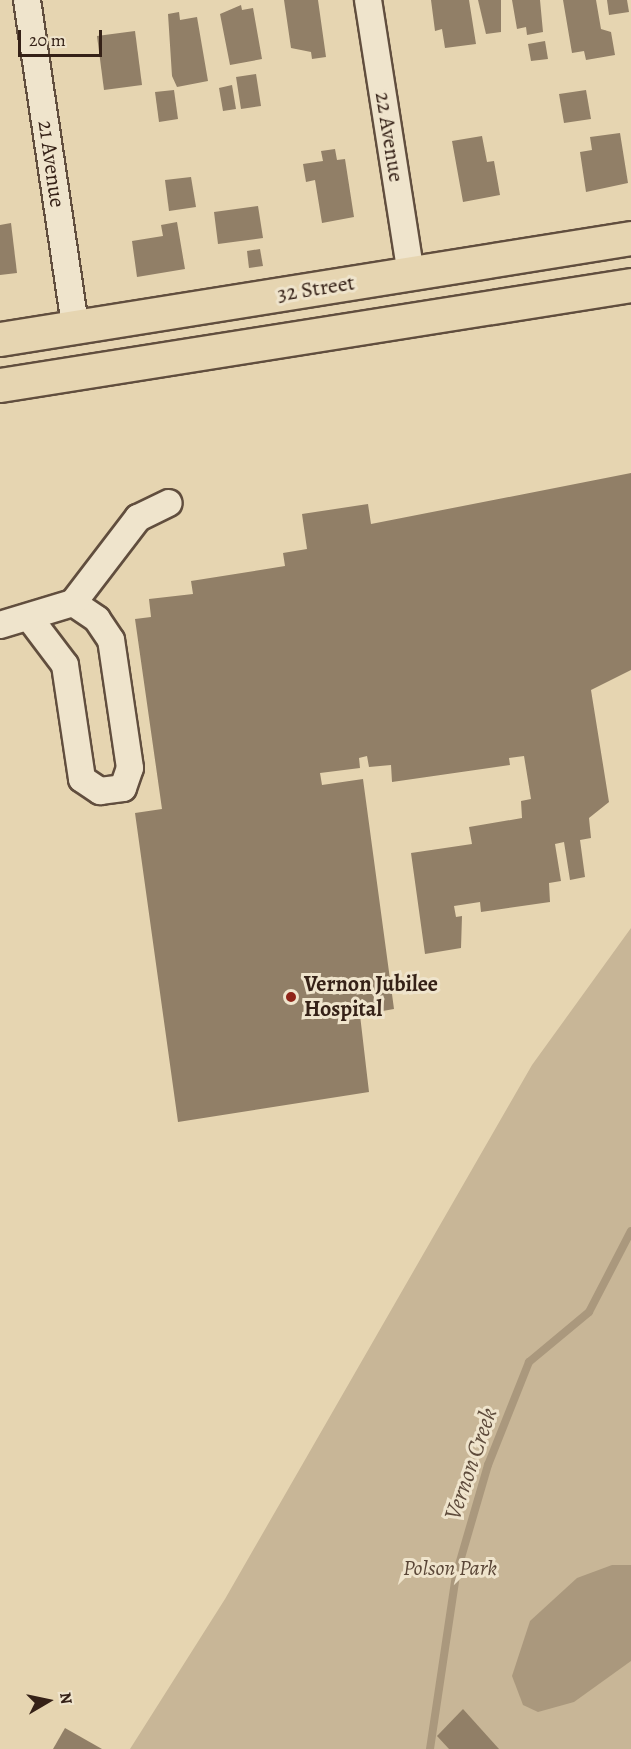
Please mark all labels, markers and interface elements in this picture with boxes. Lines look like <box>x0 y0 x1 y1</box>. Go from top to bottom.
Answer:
scale bar <box>21 18 105 56</box>
text: 20 m <box>29 28 66 52</box>
street label: 22 Avenue <box>369 90 409 184</box>
street label: 21 Avenue <box>32 119 70 209</box>
street label: 32 Street <box>275 270 357 308</box>
place label: Vernon Jubilee Hospital <box>304 971 438 1022</box>
marker: Vernon Jubilee Hospital <box>282 988 300 1006</box>
water label: Vernon Creek <box>438 1404 504 1524</box>
park label: Polson Park <box>403 1556 497 1582</box>
north arrow <box>18 1671 78 1731</box>
text: N <box>54 1691 78 1706</box>

